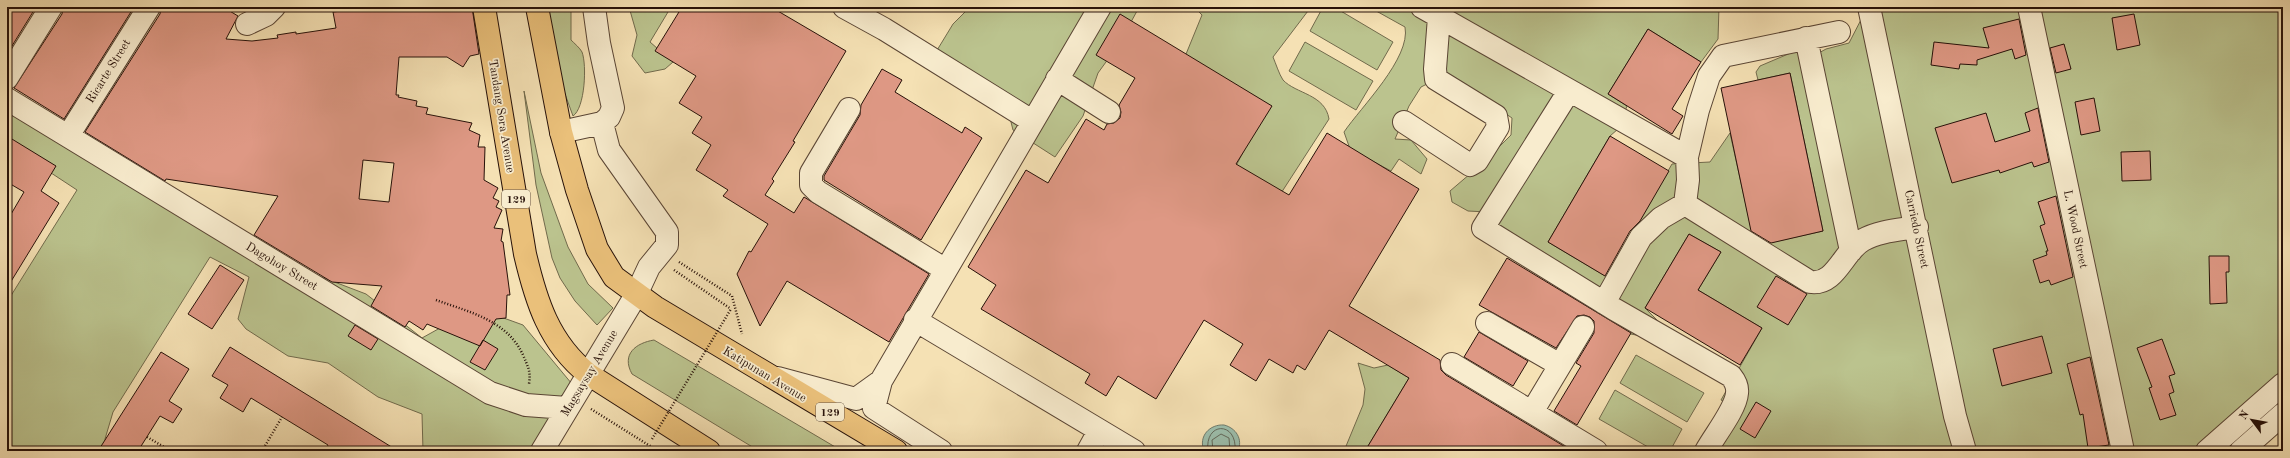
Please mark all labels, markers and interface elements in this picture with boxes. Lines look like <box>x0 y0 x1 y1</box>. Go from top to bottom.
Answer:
street label: Ricarte Street <box>84 37 133 106</box>
street label: Tandang Sora Avenue <box>486 59 516 174</box>
street label: Carriedo Street <box>1902 189 1930 270</box>
street label: L. Wood Street <box>2061 189 2089 269</box>
road number: 129 <box>502 190 530 208</box>
street label: Dagohoy Street <box>243 241 320 293</box>
street label: Magsaysay Avenue <box>559 328 621 419</box>
street label: Katipunan Avenue <box>720 345 809 405</box>
north arrow <box>2232 400 2272 440</box>
road number: 129 <box>816 403 844 421</box>
text: N <box>2238 409 2252 422</box>

